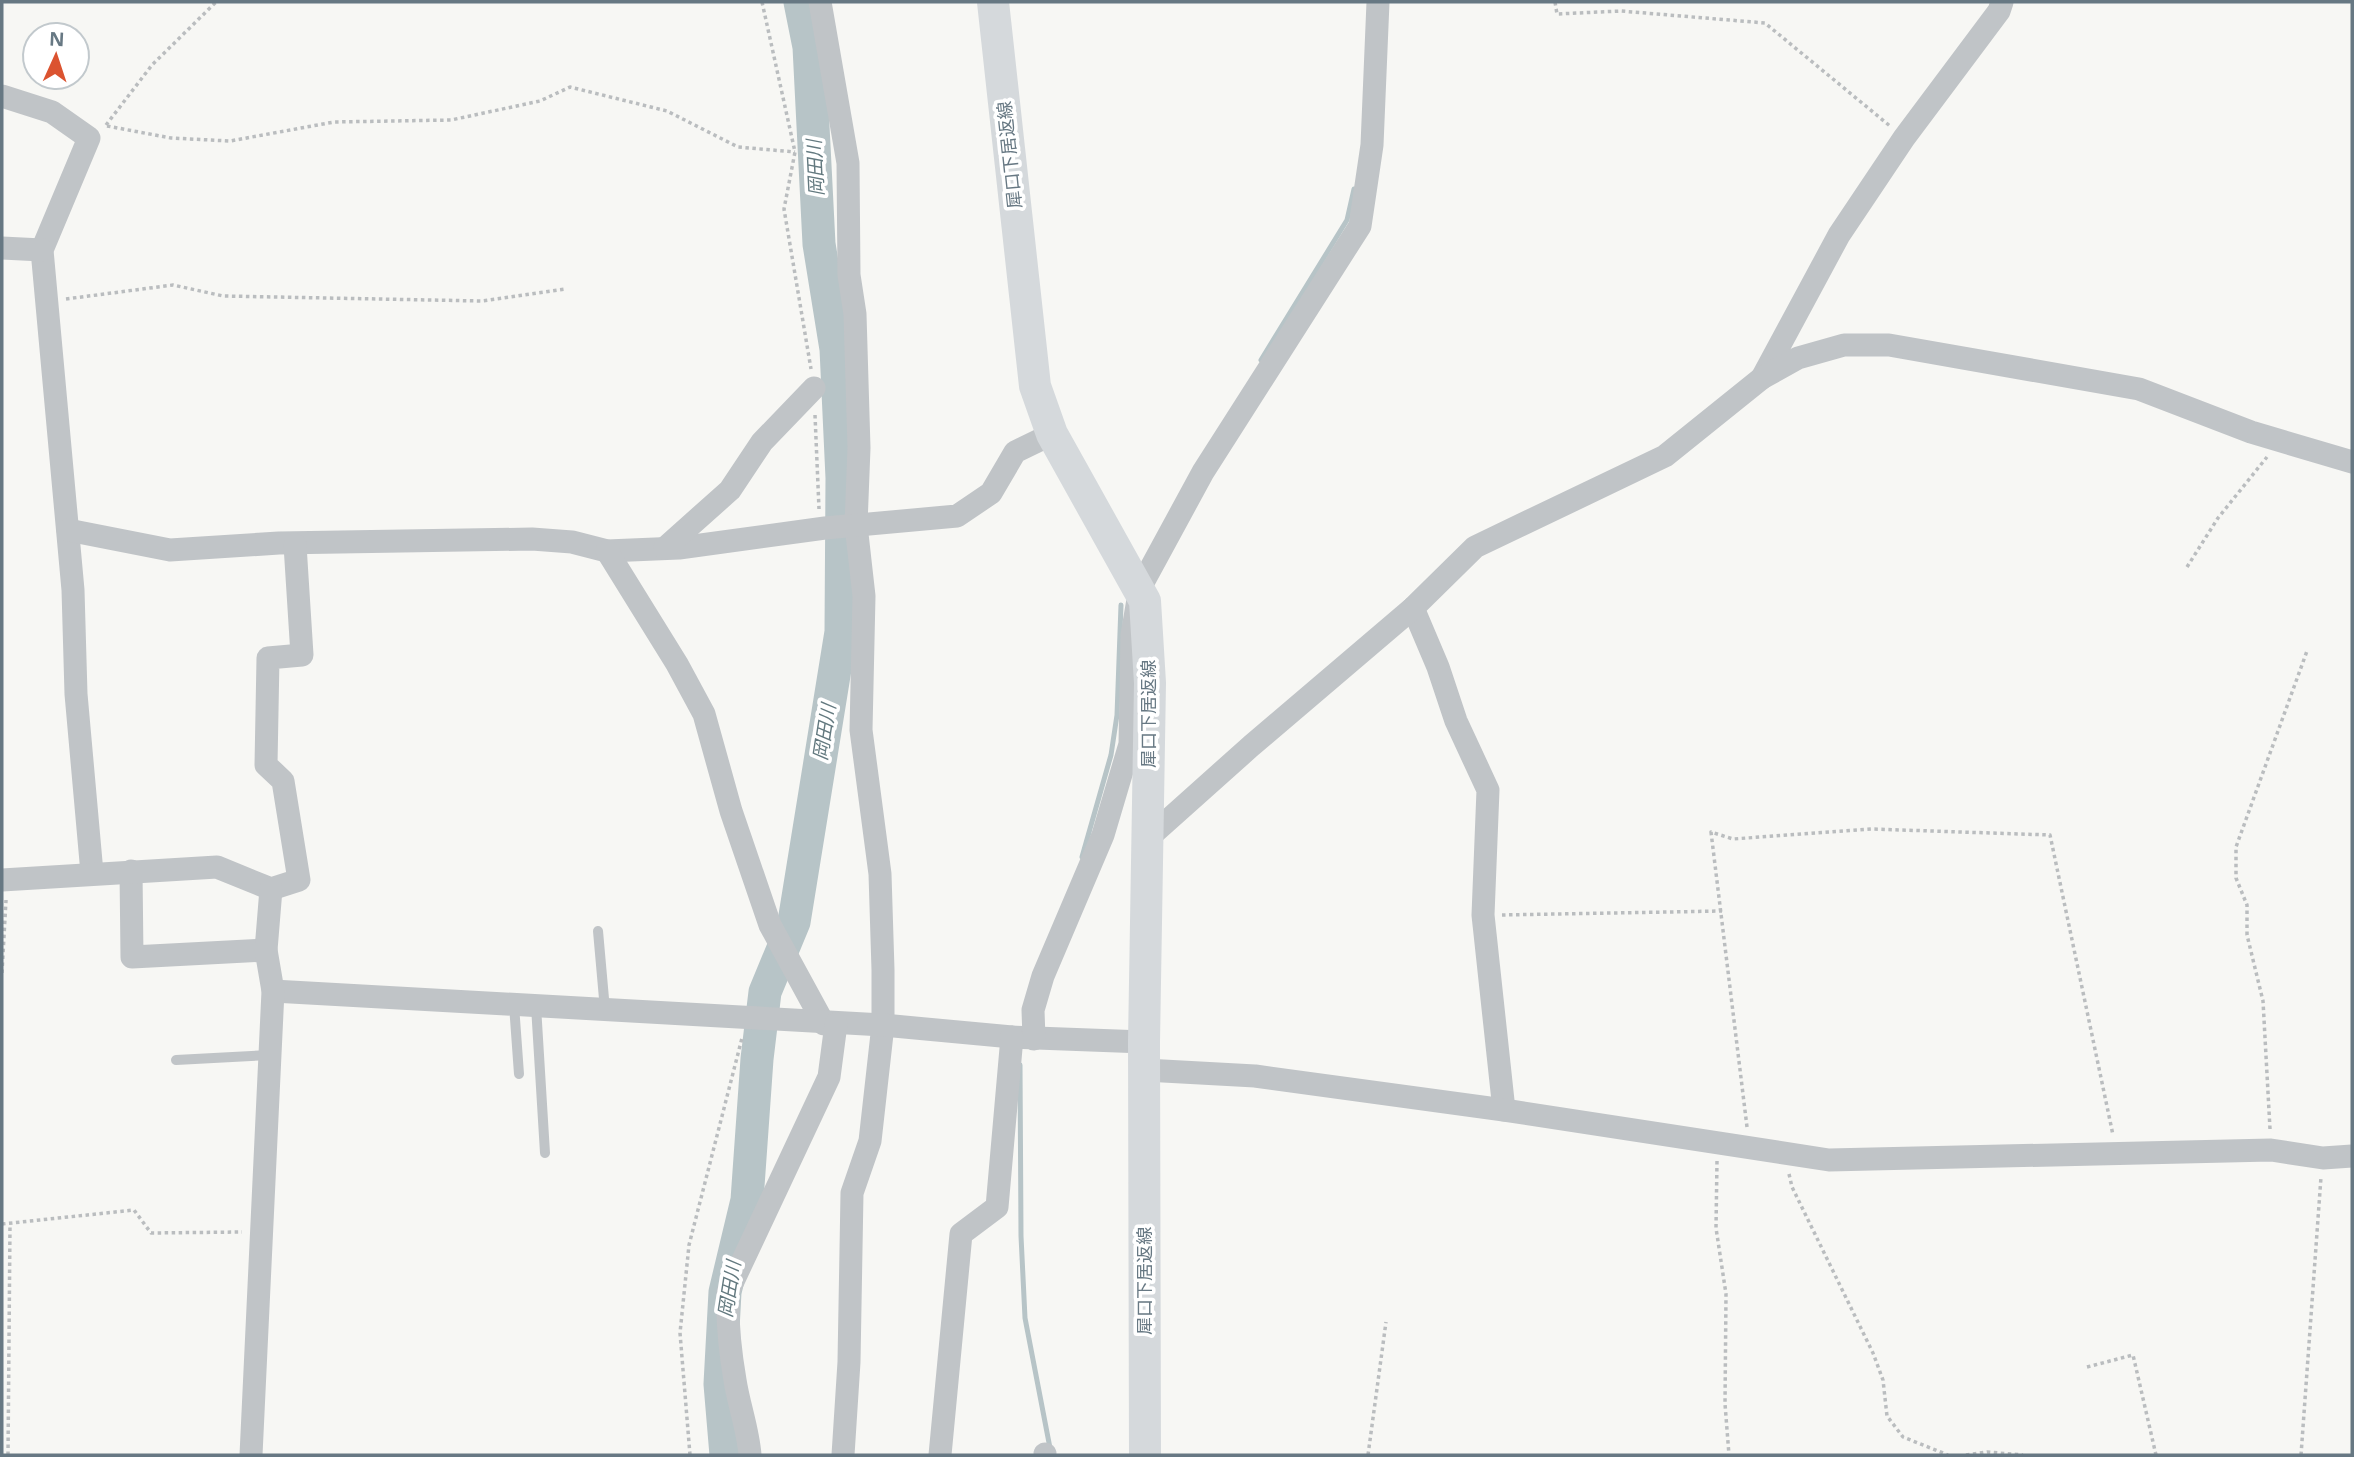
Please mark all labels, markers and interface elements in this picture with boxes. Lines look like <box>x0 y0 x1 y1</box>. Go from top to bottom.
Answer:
north arrow <box>21 21 91 91</box>
text: N <box>48 26 65 52</box>
street label: 犀口下居返線 <box>991 100 1027 210</box>
water label: 岡田川 <box>800 137 829 197</box>
street label: 犀口下居返線 <box>1136 660 1160 768</box>
water label: 岡田川 <box>807 700 842 762</box>
street label: 犀口下居返線 <box>1132 1227 1156 1335</box>
water label: 岡田川 <box>712 1257 747 1319</box>

